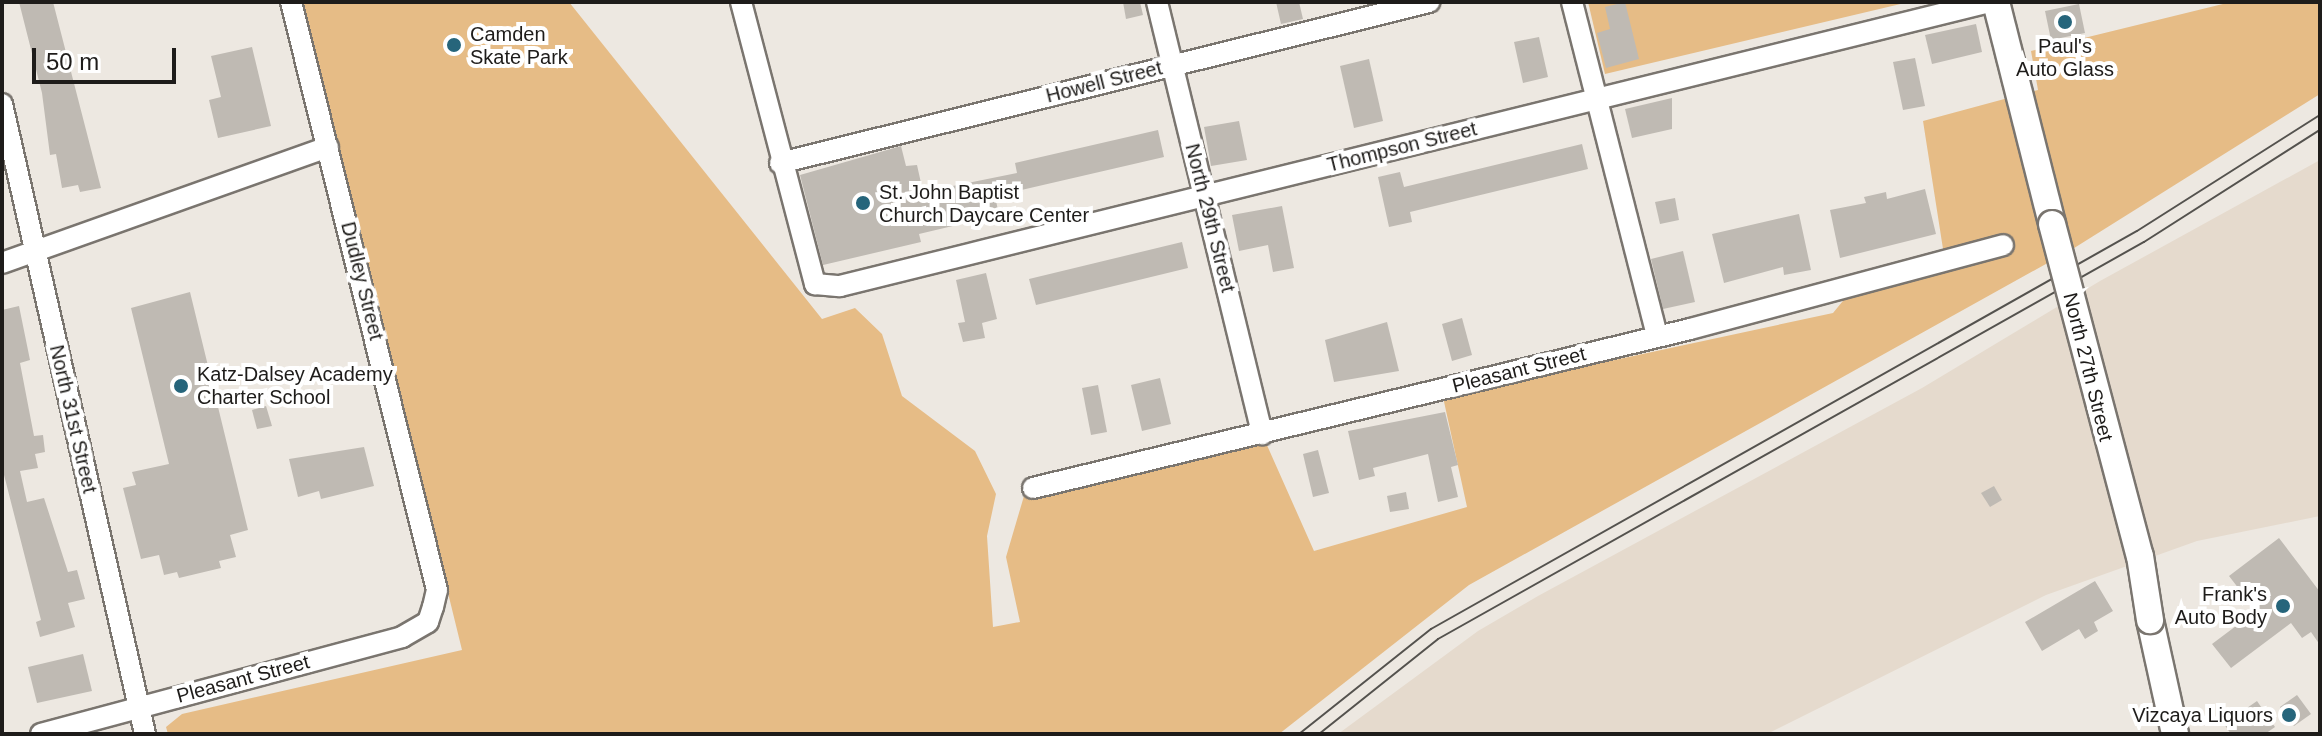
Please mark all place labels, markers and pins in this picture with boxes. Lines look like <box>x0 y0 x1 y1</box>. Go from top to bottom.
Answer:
marker: Paul's Auto Glass <box>2056 13 2074 31</box>
place label: Camden Skate Park <box>470 22 568 69</box>
place label: Paul's Auto Glass <box>2016 34 2114 81</box>
marker: Camden Skate Park <box>445 36 463 54</box>
place label: St. John Baptist Church Daycare Center <box>879 180 1089 227</box>
marker: St. John Baptist Church Daycare Center <box>854 194 872 212</box>
place label: Katz-Dalsey Academy Charter School <box>197 362 394 409</box>
marker: Katz-Dalsey Academy Charter School <box>172 377 190 395</box>
place label: Frank's Auto Body <box>2175 582 2267 629</box>
marker: Frank's Auto Body <box>2274 597 2292 615</box>
place label: Vizcaya Liquors <box>2132 703 2273 727</box>
marker: Vizcaya Liquors <box>2280 706 2298 724</box>

